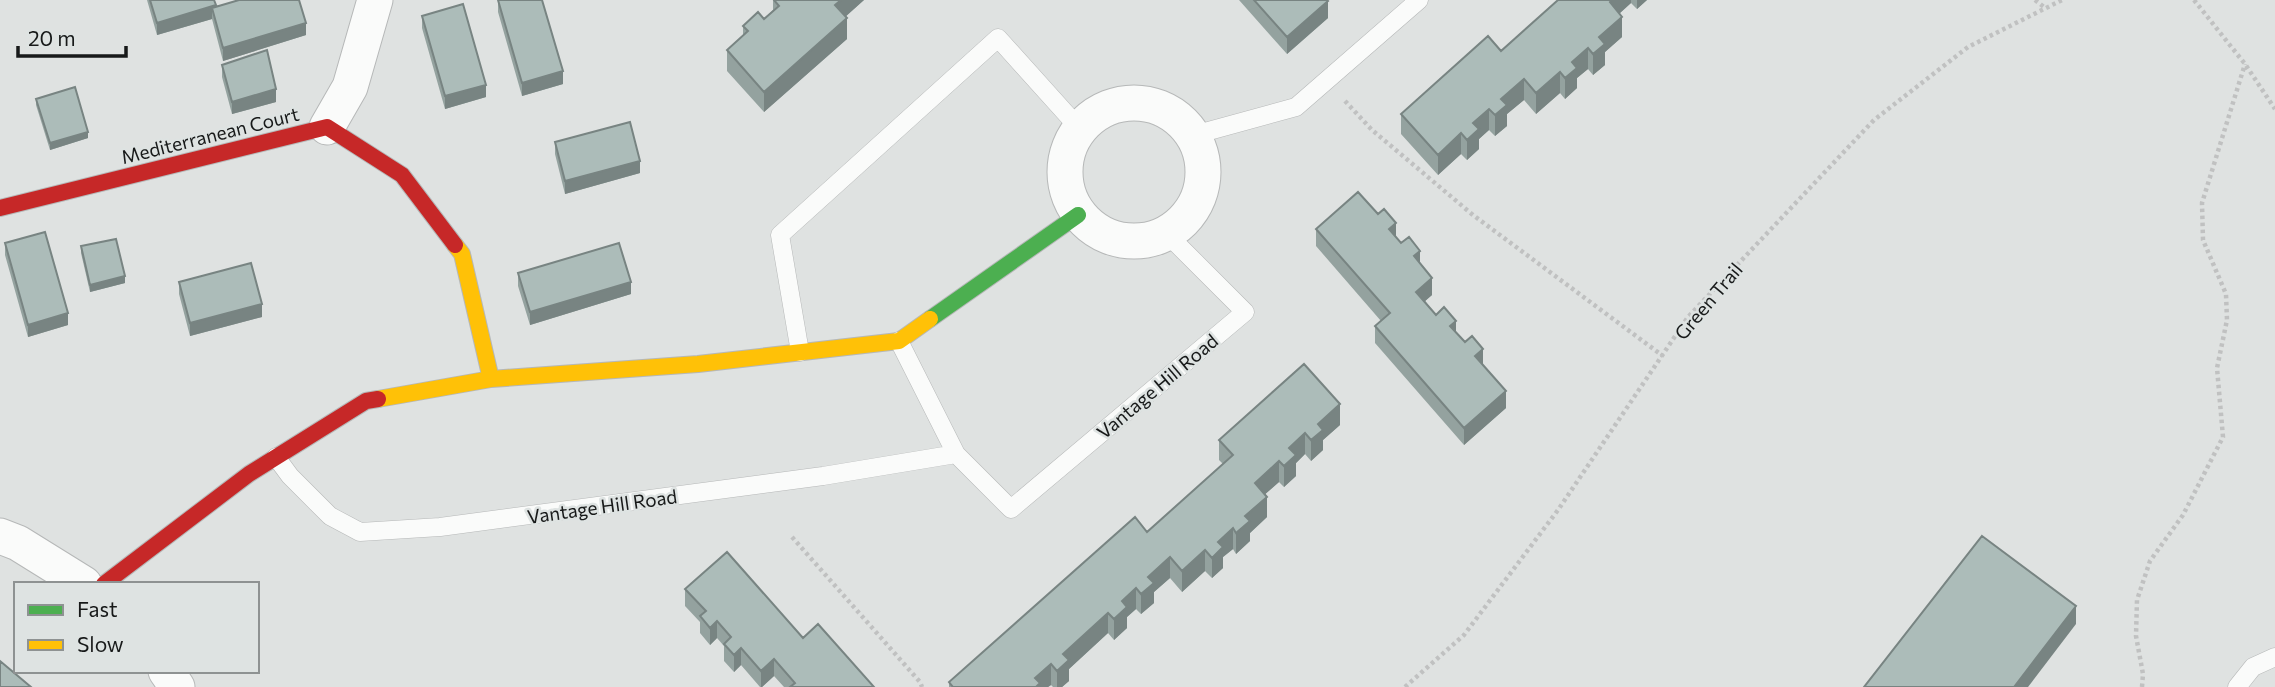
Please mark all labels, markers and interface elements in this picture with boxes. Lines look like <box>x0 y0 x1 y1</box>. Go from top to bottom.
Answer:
scale bar <box>18 14 126 58</box>
text: 20 m <box>28 25 76 50</box>
street label: Mediterranean Court <box>119 102 301 168</box>
street label: Green Trail <box>1669 258 1747 344</box>
street label: Vantage Hill Road <box>1092 329 1222 443</box>
street label: Vantage Hill Road <box>526 484 678 528</box>
legend <box>14 582 259 673</box>
text: Fast <box>77 596 118 621</box>
text: Slow <box>77 631 124 656</box>

